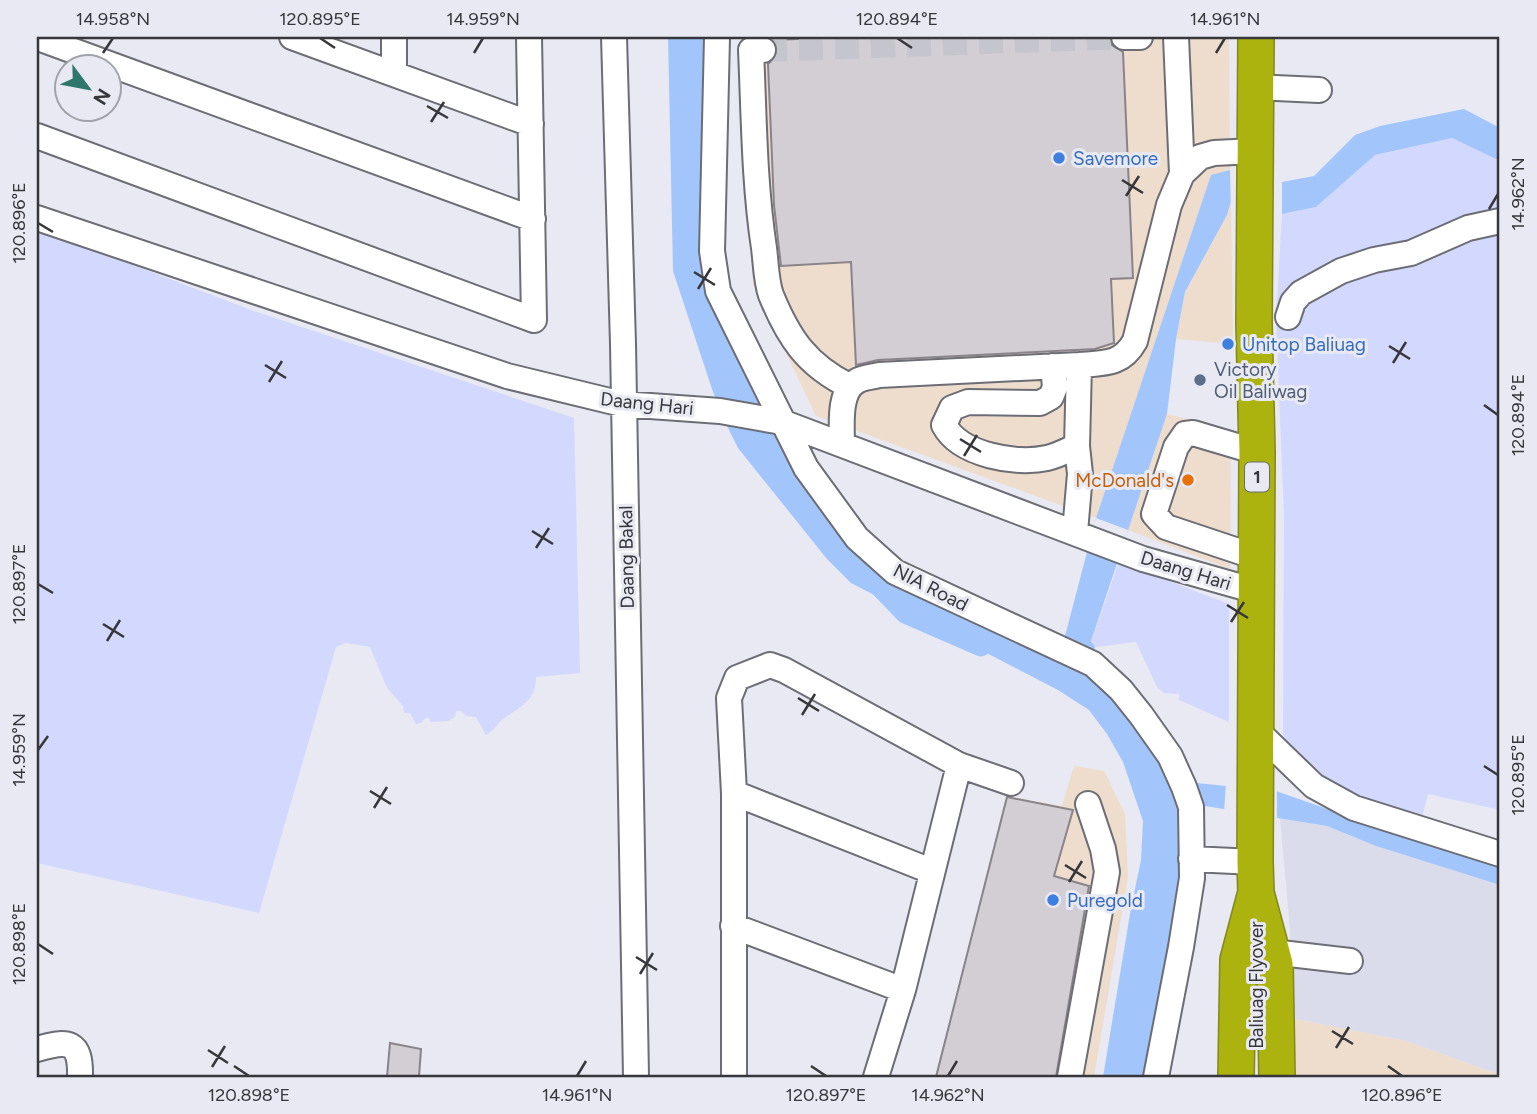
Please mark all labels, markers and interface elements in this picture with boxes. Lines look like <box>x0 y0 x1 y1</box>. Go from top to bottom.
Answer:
text: 14.958°N <box>76 8 150 30</box>
text: 120.895°E <box>279 8 361 30</box>
text: 14.959°N <box>446 8 520 30</box>
text: 120.894°E <box>856 8 938 30</box>
text: 14.961°N <box>1190 8 1260 30</box>
north arrow <box>52 52 122 122</box>
text: N <box>88 84 116 109</box>
place label: Savemore <box>1073 147 1158 170</box>
marker: Savemore <box>1051 150 1067 166</box>
text: 14.962°N <box>1507 157 1529 231</box>
text: 120.896°E <box>8 182 30 264</box>
place label: Unitop Baliuag <box>1242 333 1366 356</box>
marker: Unitop Baliuag <box>1220 336 1236 352</box>
place label: Victory Oil Baliwag <box>1214 358 1307 403</box>
marker: Victory Oil Baliwag <box>1192 372 1208 388</box>
text: 120.894°E <box>1507 374 1529 456</box>
street label: Daang Hari <box>599 387 695 420</box>
road number: 1 <box>1245 462 1269 491</box>
place label: McDonald's <box>1075 469 1174 492</box>
marker: McDonald's <box>1180 472 1196 488</box>
street label: Daang Bakal <box>614 505 639 609</box>
text: 120.897°E <box>8 544 30 624</box>
street label: Daang Hari <box>1138 546 1234 595</box>
street label: NIA Road <box>889 559 972 616</box>
text: 14.959°N <box>8 713 30 787</box>
text: 120.895°E <box>1507 734 1529 816</box>
place label: Puregold <box>1067 889 1143 912</box>
marker: Puregold <box>1045 892 1061 908</box>
text: 120.898°E <box>8 903 30 985</box>
street label: Baliuag Flyover <box>1245 921 1268 1049</box>
text: 120.898°E <box>208 1084 290 1106</box>
text: 14.961°N <box>542 1084 612 1106</box>
text: 120.897°E <box>786 1084 866 1106</box>
text: 14.962°N <box>911 1084 985 1106</box>
text: 120.896°E <box>1361 1084 1443 1106</box>

